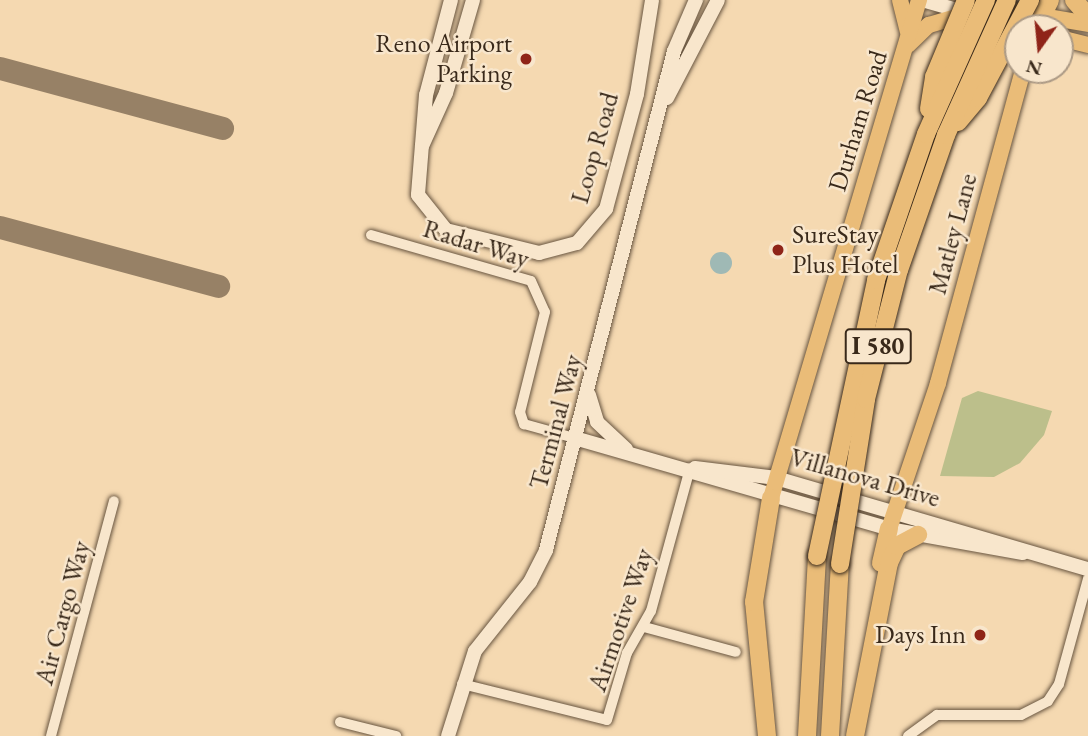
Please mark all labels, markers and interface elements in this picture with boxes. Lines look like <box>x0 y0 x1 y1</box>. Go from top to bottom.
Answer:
north arrow <box>1004 14 1074 84</box>
place label: Reno Airport Parking <box>375 28 512 90</box>
street label: Durham Road <box>822 47 894 195</box>
marker: Reno Airport Parking <box>518 51 534 67</box>
text: N <box>1023 54 1045 82</box>
street label: Loop Road <box>564 89 626 207</box>
street label: Matley Lane <box>922 170 984 298</box>
street label: Radar Way <box>419 213 533 275</box>
place label: SureStay Plus Hotel <box>792 219 898 280</box>
marker: SureStay Plus Hotel <box>770 242 786 258</box>
road number: I 580 <box>843 326 913 366</box>
street label: Terminal Way <box>523 351 589 493</box>
street label: Villanova Drive <box>786 442 944 514</box>
street label: Air Cargo Way <box>29 538 97 688</box>
street label: Airmotive Way <box>582 544 660 696</box>
place label: Days Inn <box>875 619 966 651</box>
marker: Days Inn <box>972 627 988 643</box>

